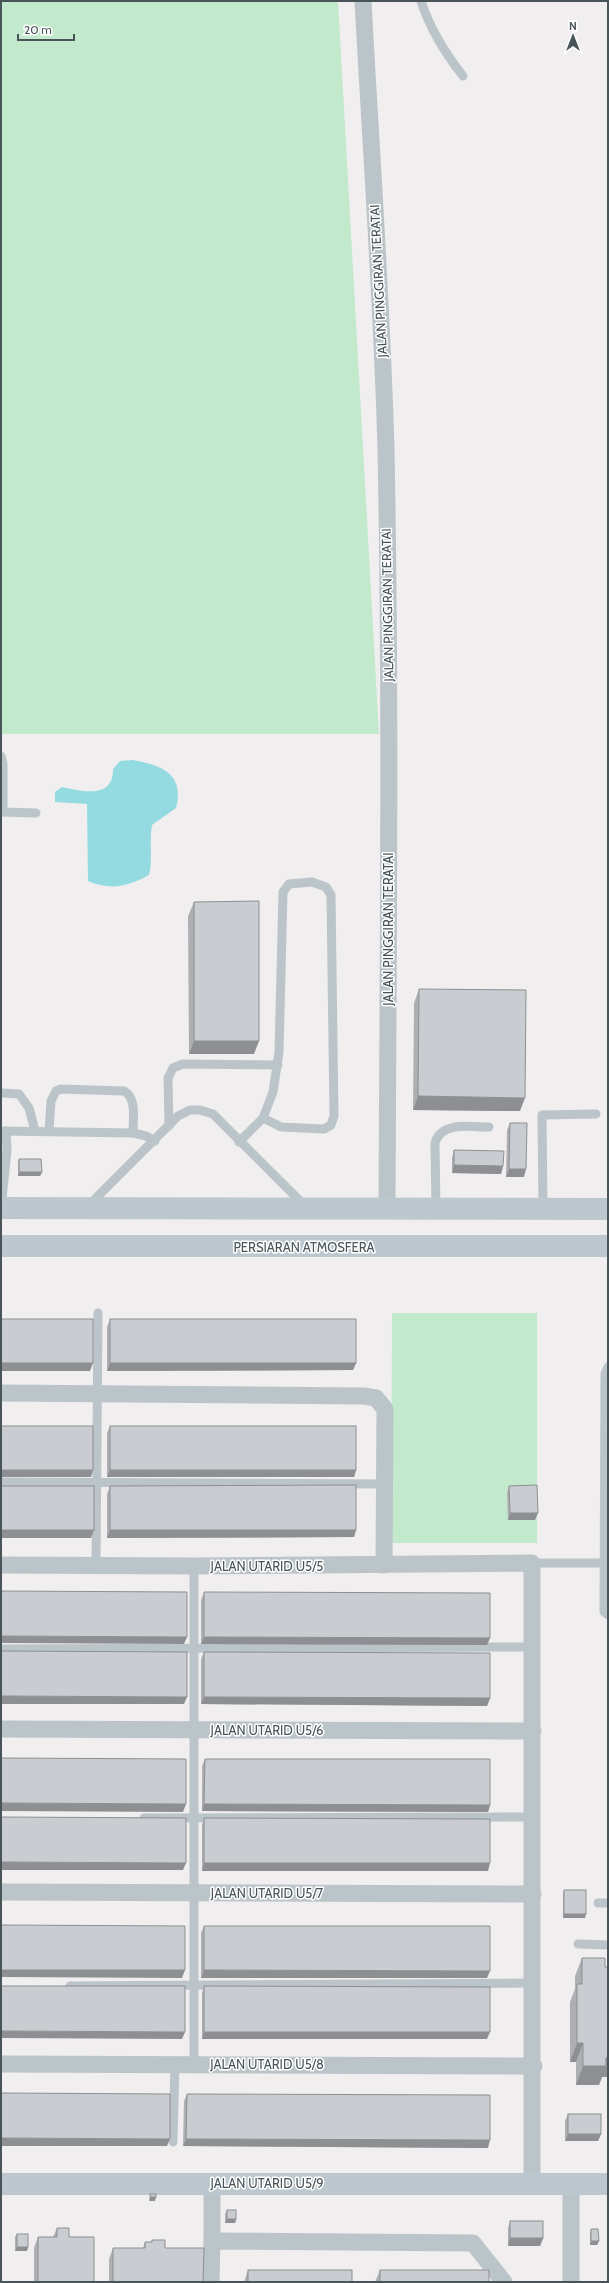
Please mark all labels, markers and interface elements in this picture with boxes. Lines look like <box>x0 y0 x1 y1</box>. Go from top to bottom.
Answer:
scale bar <box>18 16 74 42</box>
north arrow <box>553 16 593 56</box>
text: N <box>569 19 577 33</box>
text: 20 m <box>24 22 52 37</box>
street label: JALAN PINGGIRAN TERATAI <box>366 204 390 359</box>
street label: JALAN PINGGIRAN TERATAI <box>378 528 396 683</box>
street label: JALAN PINGGIRAN TERATAI <box>380 852 396 1007</box>
street label: PERSIARAN ATMOSFERA <box>233 1239 375 1255</box>
street label: JALAN UTARID U5/5 <box>210 1558 323 1574</box>
street label: JALAN UTARID U5/6 <box>210 1722 323 1738</box>
street label: JALAN UTARID U5/7 <box>210 1885 324 1901</box>
street label: JALAN UTARID U5/8 <box>209 2056 324 2072</box>
street label: JALAN UTARID U5/9 <box>209 2175 324 2191</box>

